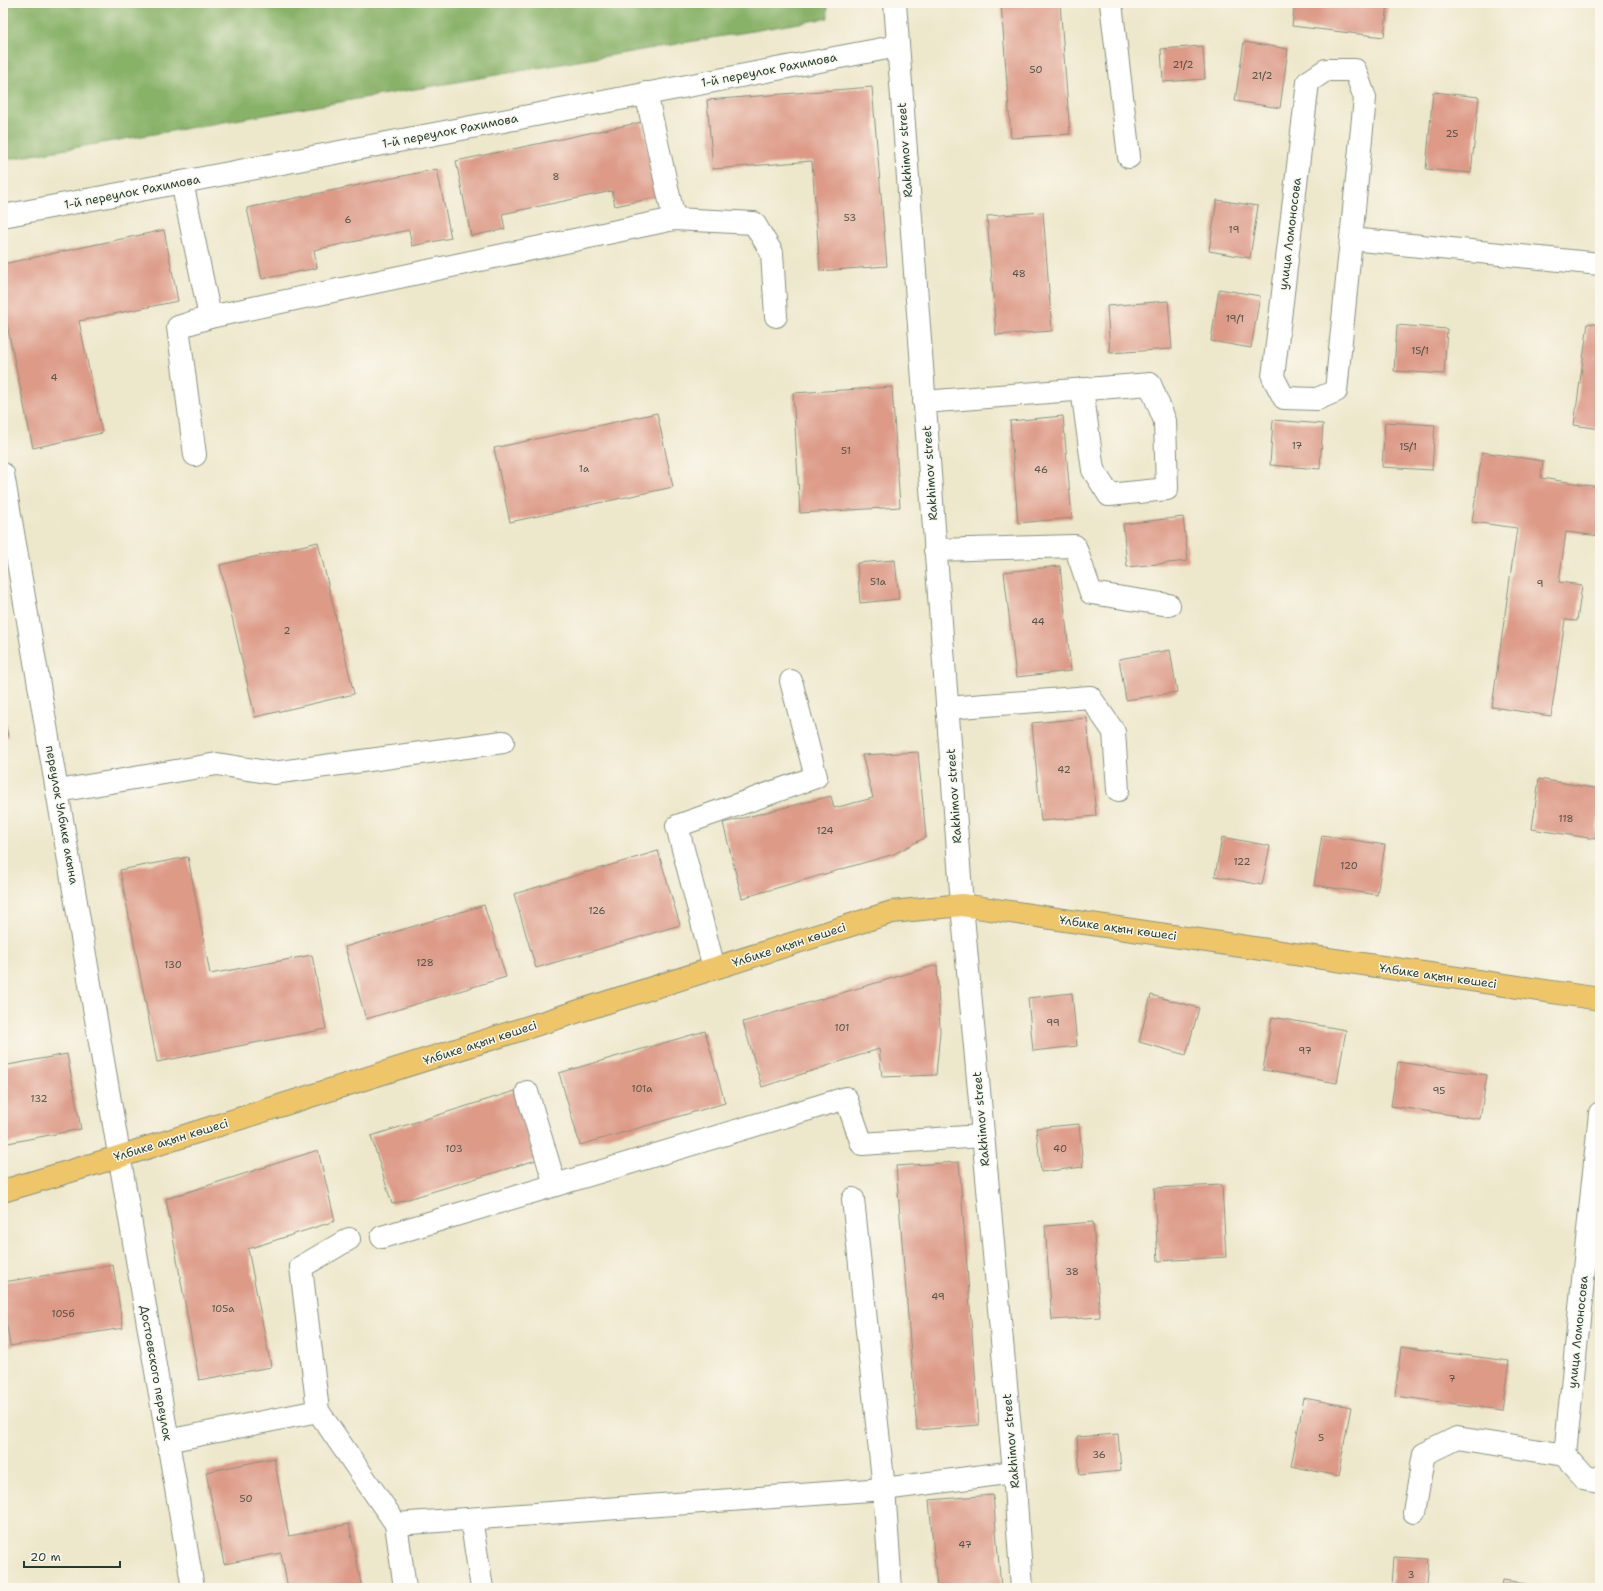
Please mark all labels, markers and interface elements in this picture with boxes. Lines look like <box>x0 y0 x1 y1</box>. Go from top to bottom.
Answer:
street label: 1-й переулок Рахимова <box>700 49 839 91</box>
house number: 21/2 <box>1173 58 1193 71</box>
house number: 50 <box>1029 63 1043 76</box>
house number: 21/2 <box>1252 69 1272 82</box>
street label: Rakhimov street <box>894 102 916 198</box>
street label: 1-й переулок Рахимова <box>381 110 520 152</box>
house number: 25 <box>1446 127 1458 140</box>
house number: 8 <box>553 170 560 183</box>
street label: 1-й переулок Рахимова <box>63 171 202 213</box>
street label: улица Ломоносова <box>1275 176 1305 291</box>
house number: 53 <box>844 211 856 224</box>
house number: 6 <box>345 213 352 226</box>
house number: 19 <box>1229 223 1239 236</box>
house number: 48 <box>1012 267 1026 280</box>
house number: 19/1 <box>1226 312 1244 325</box>
house number: 15/1 <box>1411 344 1429 357</box>
house number: 4 <box>51 371 58 384</box>
street label: Rakhimov street <box>919 425 941 521</box>
house number: 17 <box>1292 439 1302 452</box>
house number: 15/1 <box>1399 440 1417 453</box>
house number: 51 <box>841 444 851 457</box>
house number: 1а <box>579 462 590 475</box>
house number: 46 <box>1034 463 1048 476</box>
house number: 51а <box>870 575 887 588</box>
house number: 9 <box>1537 577 1544 590</box>
house number: 44 <box>1031 615 1045 628</box>
house number: 2 <box>284 624 291 637</box>
street label: переулок Улбике акына <box>42 744 82 886</box>
street label: Rakhimov street <box>943 748 965 844</box>
house number: 42 <box>1057 763 1071 776</box>
house number: 118 <box>1559 812 1573 825</box>
house number: 124 <box>816 824 834 837</box>
house number: 122 <box>1233 855 1251 868</box>
house number: 120 <box>1340 859 1358 872</box>
house number: 126 <box>588 904 606 917</box>
street label: Ұлбике ақын көшесі <box>1058 912 1178 944</box>
street label: Ұлбике ақын көшесі <box>730 919 848 971</box>
house number: 128 <box>416 956 434 969</box>
house number: 130 <box>164 958 182 971</box>
street label: Ұлбике ақын көшесі <box>1378 960 1498 992</box>
house number: 99 <box>1046 1016 1060 1029</box>
street label: Ұлбике ақын көшесі <box>421 1017 539 1069</box>
house number: 101 <box>835 1021 849 1034</box>
house number: 97 <box>1298 1044 1312 1057</box>
street label: Rakhimov street <box>969 1071 993 1167</box>
house number: 101а <box>631 1082 653 1095</box>
house number: 95 <box>1433 1084 1445 1097</box>
house number: 132 <box>30 1092 48 1105</box>
street label: Ұлбике ақын көшесі <box>112 1115 230 1165</box>
house number: 103 <box>445 1142 463 1155</box>
house number: 40 <box>1053 1142 1067 1155</box>
house number: 38 <box>1065 1265 1079 1278</box>
street label: улица Ломоносова <box>1564 1274 1592 1389</box>
house number: 49 <box>931 1290 945 1303</box>
house number: 105а <box>211 1302 235 1315</box>
street label: Достоевского переулок <box>136 1304 176 1443</box>
house number: 105б <box>52 1307 74 1320</box>
house number: 7 <box>1449 1372 1456 1385</box>
street label: Rakhimov street <box>999 1393 1023 1489</box>
house number: 5 <box>1318 1431 1324 1444</box>
house number: 36 <box>1092 1448 1106 1461</box>
house number: 50 <box>239 1492 253 1505</box>
house number: 47 <box>958 1538 972 1551</box>
scale bar <box>24 1543 120 1569</box>
text: 20 m <box>30 1549 61 1565</box>
house number: 3 <box>1408 1568 1415 1581</box>

